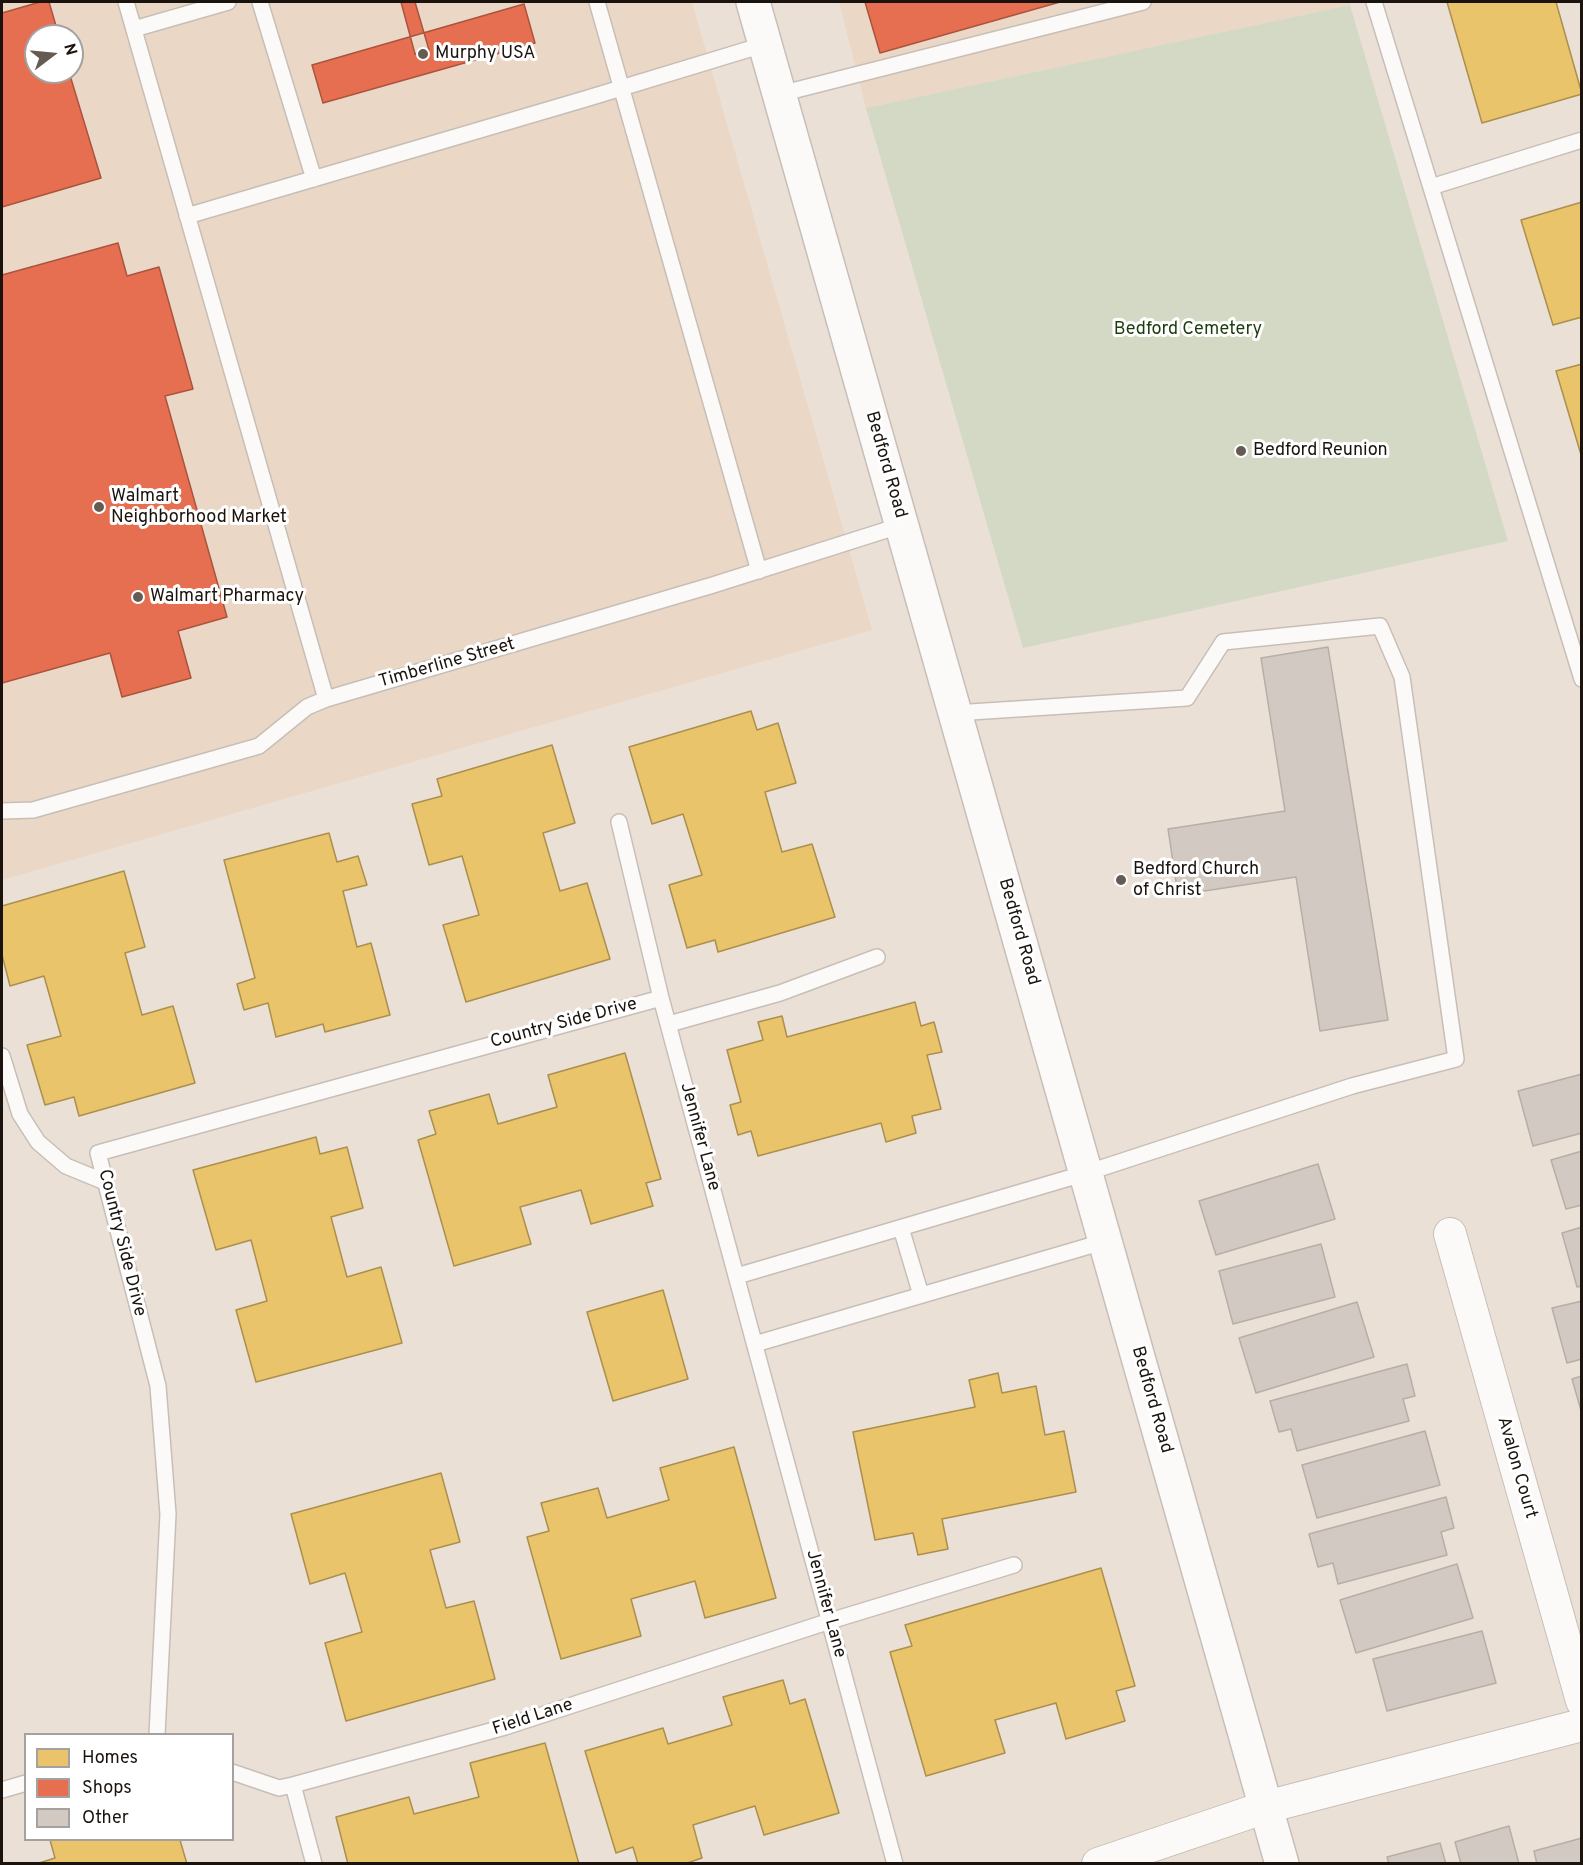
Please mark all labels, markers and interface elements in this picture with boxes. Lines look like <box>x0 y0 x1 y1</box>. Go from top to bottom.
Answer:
north arrow <box>24 24 84 84</box>
text: N <box>58 41 81 58</box>
place label: Murphy USA <box>435 43 536 65</box>
marker: Murphy USA <box>416 47 430 61</box>
park label: Bedford Cemetery <box>1114 319 1262 341</box>
street label: Bedford Road <box>859 409 911 521</box>
place label: Bedford Reunion <box>1253 440 1388 462</box>
marker: Bedford Reunion <box>1234 444 1248 458</box>
place label: Walmart Neighborhood Market <box>111 486 287 528</box>
marker: Walmart Neighborhood Market <box>92 500 106 514</box>
place label: Walmart Pharmacy <box>150 586 304 608</box>
marker: Walmart Pharmacy <box>131 590 145 604</box>
street label: Timberline Street <box>376 634 518 694</box>
place label: Bedford Church of Christ <box>1133 859 1259 902</box>
marker: Bedford Church of Christ <box>1114 873 1128 887</box>
street label: Bedford Road <box>992 876 1044 988</box>
street label: Country Side Drive <box>488 994 640 1054</box>
street label: Jennifer Lane <box>674 1080 724 1194</box>
street label: Country Side Drive <box>92 1167 150 1319</box>
street label: Bedford Road <box>1125 1344 1177 1456</box>
street label: Avalon Court <box>1491 1415 1541 1521</box>
street label: Jennifer Lane <box>800 1547 850 1661</box>
street label: Field Lane <box>490 1695 576 1741</box>
legend <box>24 1733 234 1841</box>
text: Homes <box>82 1747 138 1770</box>
text: Shops <box>82 1777 132 1800</box>
text: Other <box>82 1807 129 1830</box>

